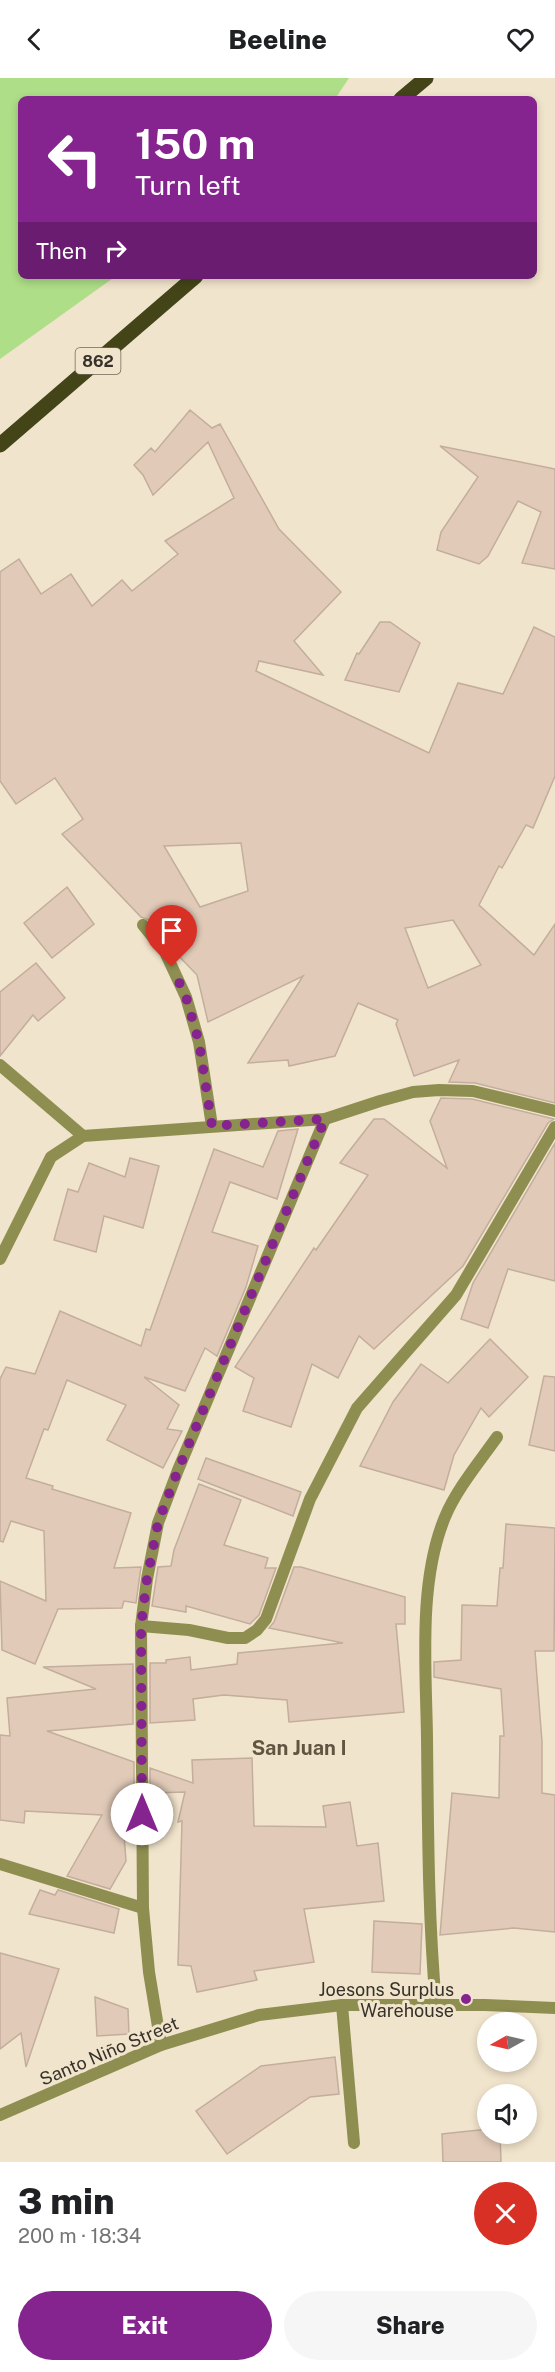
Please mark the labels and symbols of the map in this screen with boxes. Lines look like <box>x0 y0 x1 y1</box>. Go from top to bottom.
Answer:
road number: 862 <box>76 348 120 374</box>
pin <box>146 905 197 967</box>
district label: San Juan I <box>251 1736 347 1760</box>
position arrow <box>110 1782 174 1846</box>
place label: Joesons Surplus Warehouse <box>319 1979 454 2021</box>
marker: Joesons Surplus Warehouse <box>459 1992 473 2006</box>
street label: Santo Niño Street <box>36 2012 182 2090</box>
north arrow <box>477 2012 537 2072</box>

